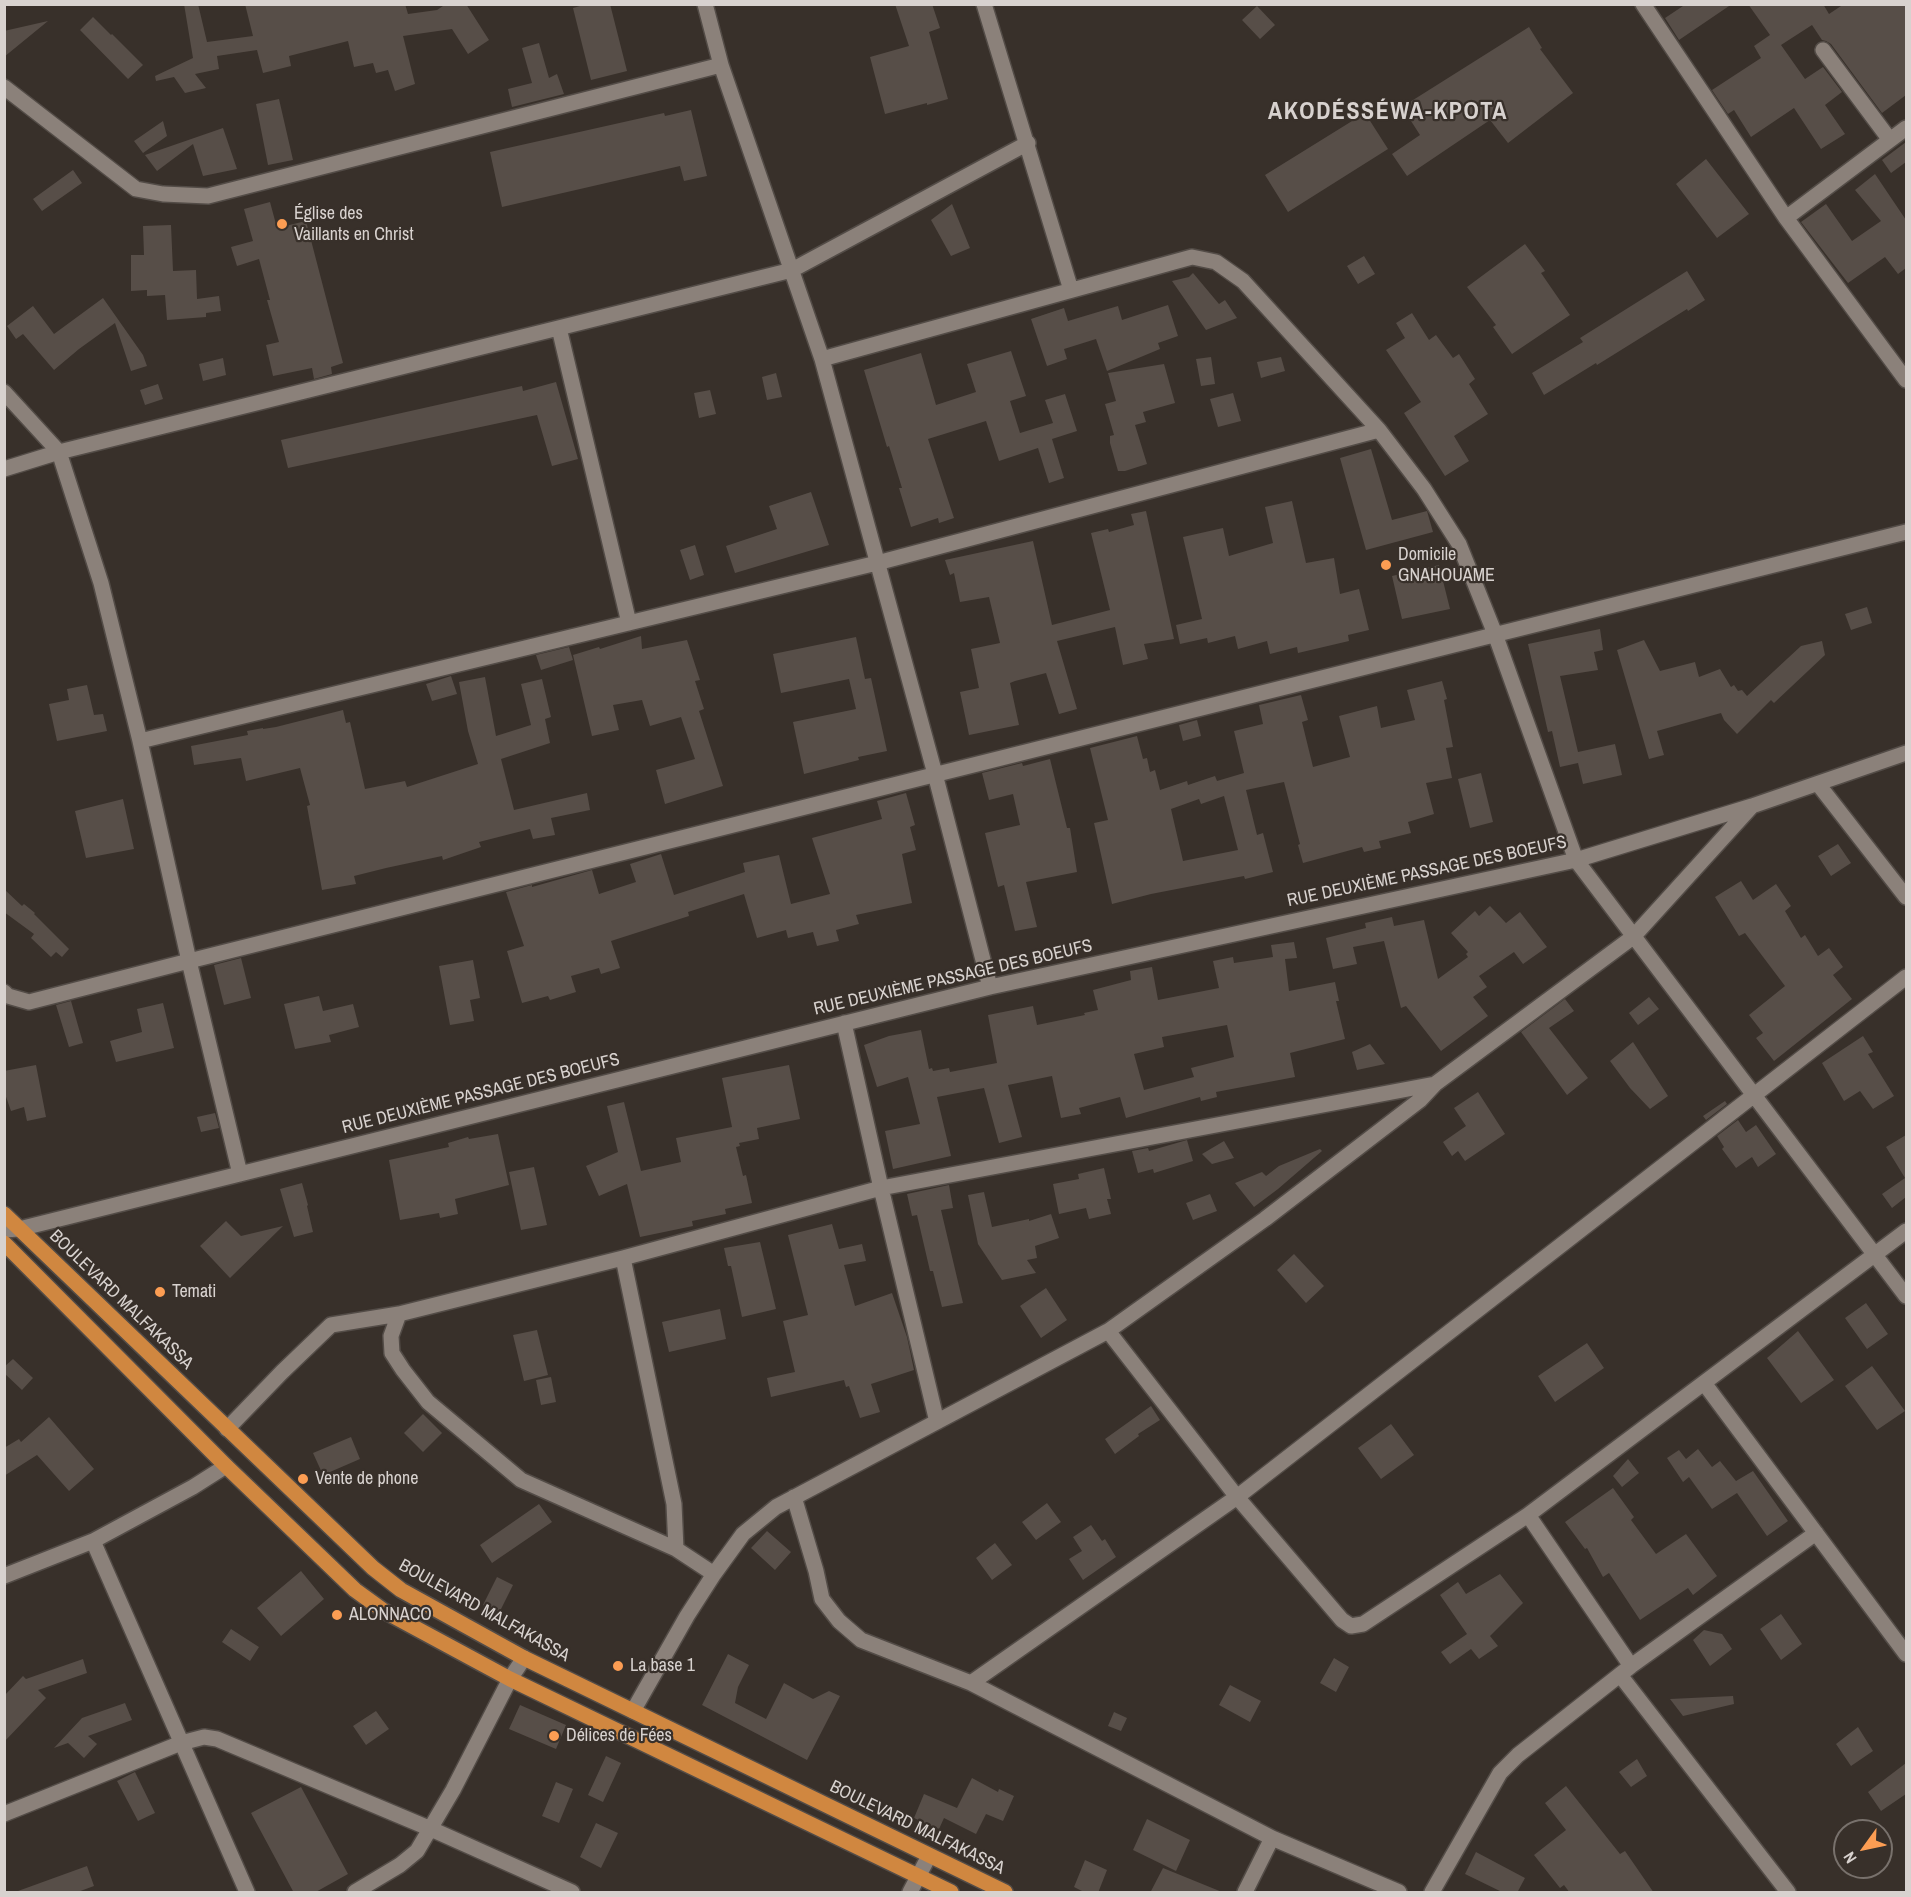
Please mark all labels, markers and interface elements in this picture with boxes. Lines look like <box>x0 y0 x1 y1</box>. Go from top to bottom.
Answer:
district label: AKODÉSSÉWA-KPOTA <box>1268 99 1508 127</box>
place label: Église des Vaillants en Christ <box>294 203 414 246</box>
marker: Église des Vaillants en Christ <box>275 217 289 231</box>
place label: Domicile GNAHOUAME <box>1398 544 1495 586</box>
marker: Domicile GNAHOUAME <box>1379 558 1393 572</box>
street label: RUE DEUXIÈME PASSAGE DES BOEUFS <box>1285 832 1569 912</box>
street label: RUE DEUXIÈME PASSAGE DES BOEUFS <box>812 935 1094 1021</box>
street label: RUE DEUXIÈME PASSAGE DES BOEUFS <box>340 1049 622 1139</box>
street label: BOULEVARD MALFAKASSA <box>45 1226 197 1374</box>
place label: Temati <box>172 1281 216 1303</box>
marker: Temati <box>153 1285 167 1299</box>
place label: Vente de phone <box>315 1468 418 1490</box>
marker: Vente de phone <box>296 1472 310 1486</box>
street label: BOULEVARD MALFAKASSA <box>395 1555 573 1667</box>
place label: ALONNACO <box>349 1604 432 1626</box>
marker: ALONNACO <box>330 1608 344 1622</box>
place label: La base 1 <box>630 1655 695 1677</box>
marker: La base 1 <box>611 1659 625 1673</box>
place label: Délices de Fées <box>566 1725 672 1747</box>
marker: Délices de Fées <box>547 1729 561 1743</box>
street label: BOULEVARD MALFAKASSA <box>826 1776 1008 1880</box>
north arrow <box>1833 1819 1893 1879</box>
text: N <box>1838 1848 1861 1868</box>

